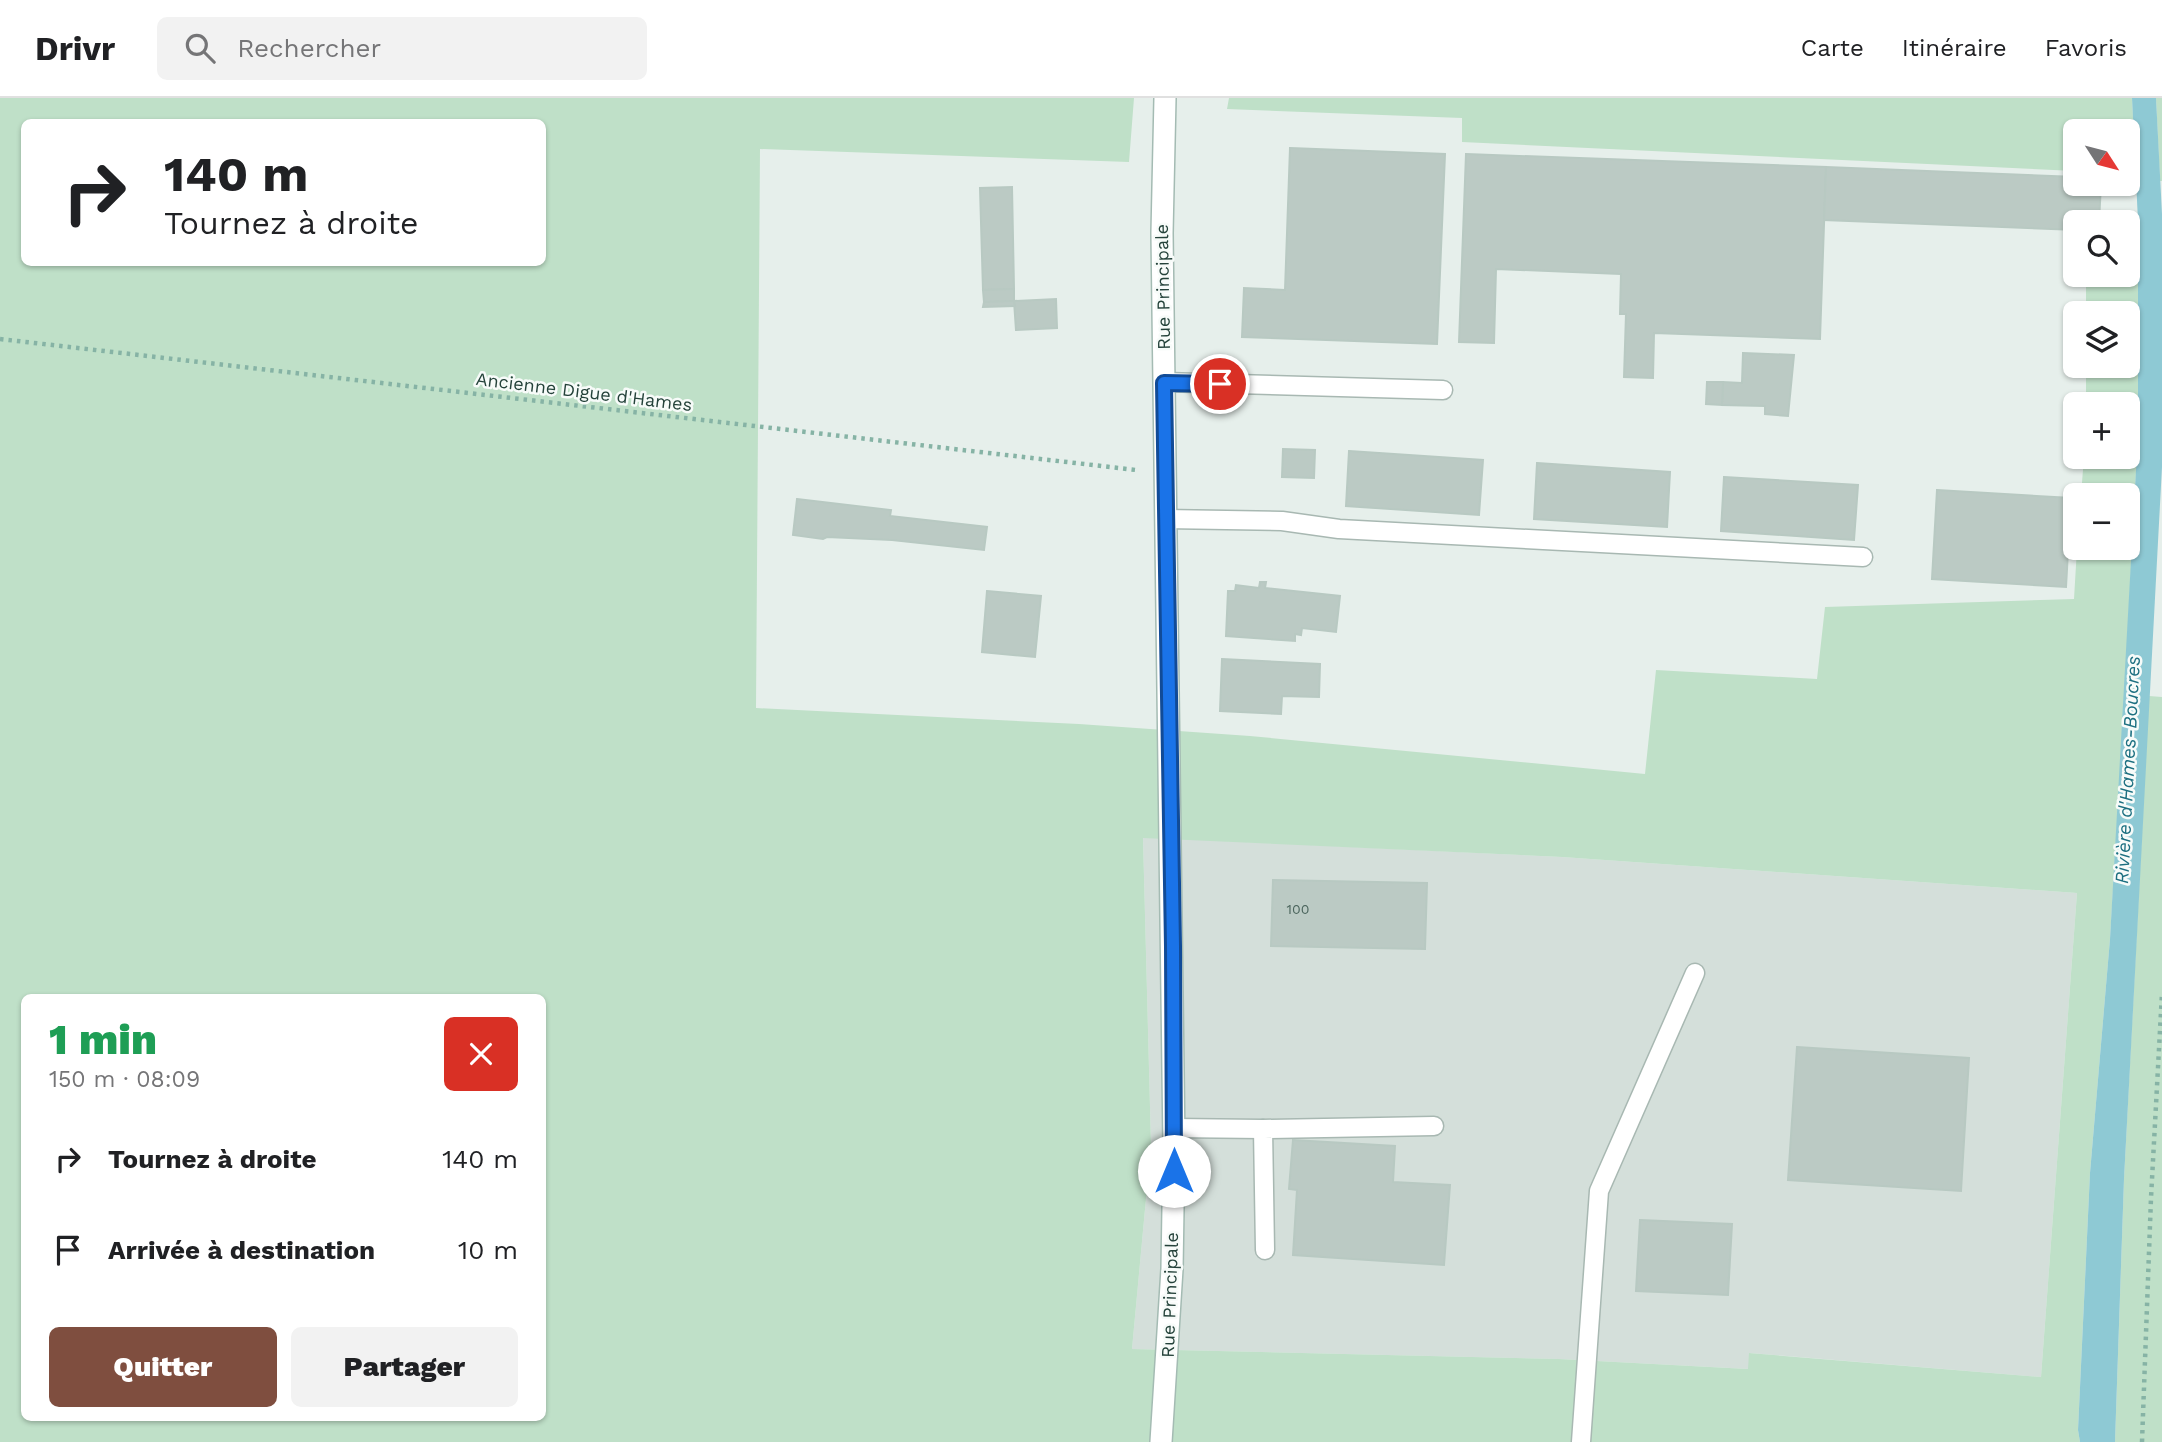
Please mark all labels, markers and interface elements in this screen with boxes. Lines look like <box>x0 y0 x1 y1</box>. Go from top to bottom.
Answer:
search box <box>157 17 647 80</box>
text: Drivr <box>35 29 115 68</box>
icon: search <box>181 29 219 67</box>
text: Rechercher <box>237 33 381 63</box>
text: Carte <box>1801 34 1864 62</box>
text: Itinéraire <box>1902 34 2007 62</box>
text: Favoris <box>2045 34 2127 62</box>
north arrow <box>2063 119 2140 196</box>
map controls <box>2063 119 2140 560</box>
text: 140 m <box>164 145 308 203</box>
icon: right <box>49 147 140 238</box>
text: Tournez à droite <box>164 204 419 242</box>
button: search <box>2063 210 2140 287</box>
street label: Rue Principale <box>1151 224 1174 350</box>
button: layers <box>2063 301 2140 378</box>
pin <box>1190 354 1250 414</box>
icon: arrive <box>1201 365 1239 403</box>
street label: Ancienne Digue d'Hames <box>475 368 693 415</box>
button: + <box>2063 392 2140 469</box>
button: − <box>2063 483 2140 560</box>
water label: Rivière d'Hames-Boucres <box>2110 655 2145 885</box>
house number: 100 <box>1287 901 1309 917</box>
text: 1 min <box>49 1015 157 1064</box>
button: close <box>444 1017 518 1091</box>
text: 150 m · 08:09 <box>49 1066 200 1093</box>
position arrow <box>1137 1134 1211 1208</box>
icon: right <box>49 1140 87 1178</box>
text: Tournez à droite <box>108 1144 317 1174</box>
text: 140 m <box>442 1144 518 1174</box>
icon: arrive <box>49 1231 87 1269</box>
street label: Rue Principale <box>1157 1232 1182 1358</box>
text: Arrivée à destination <box>108 1235 375 1265</box>
text: 10 m <box>458 1235 518 1265</box>
button: Quitter <box>49 1327 277 1407</box>
button: Partager <box>291 1327 518 1407</box>

